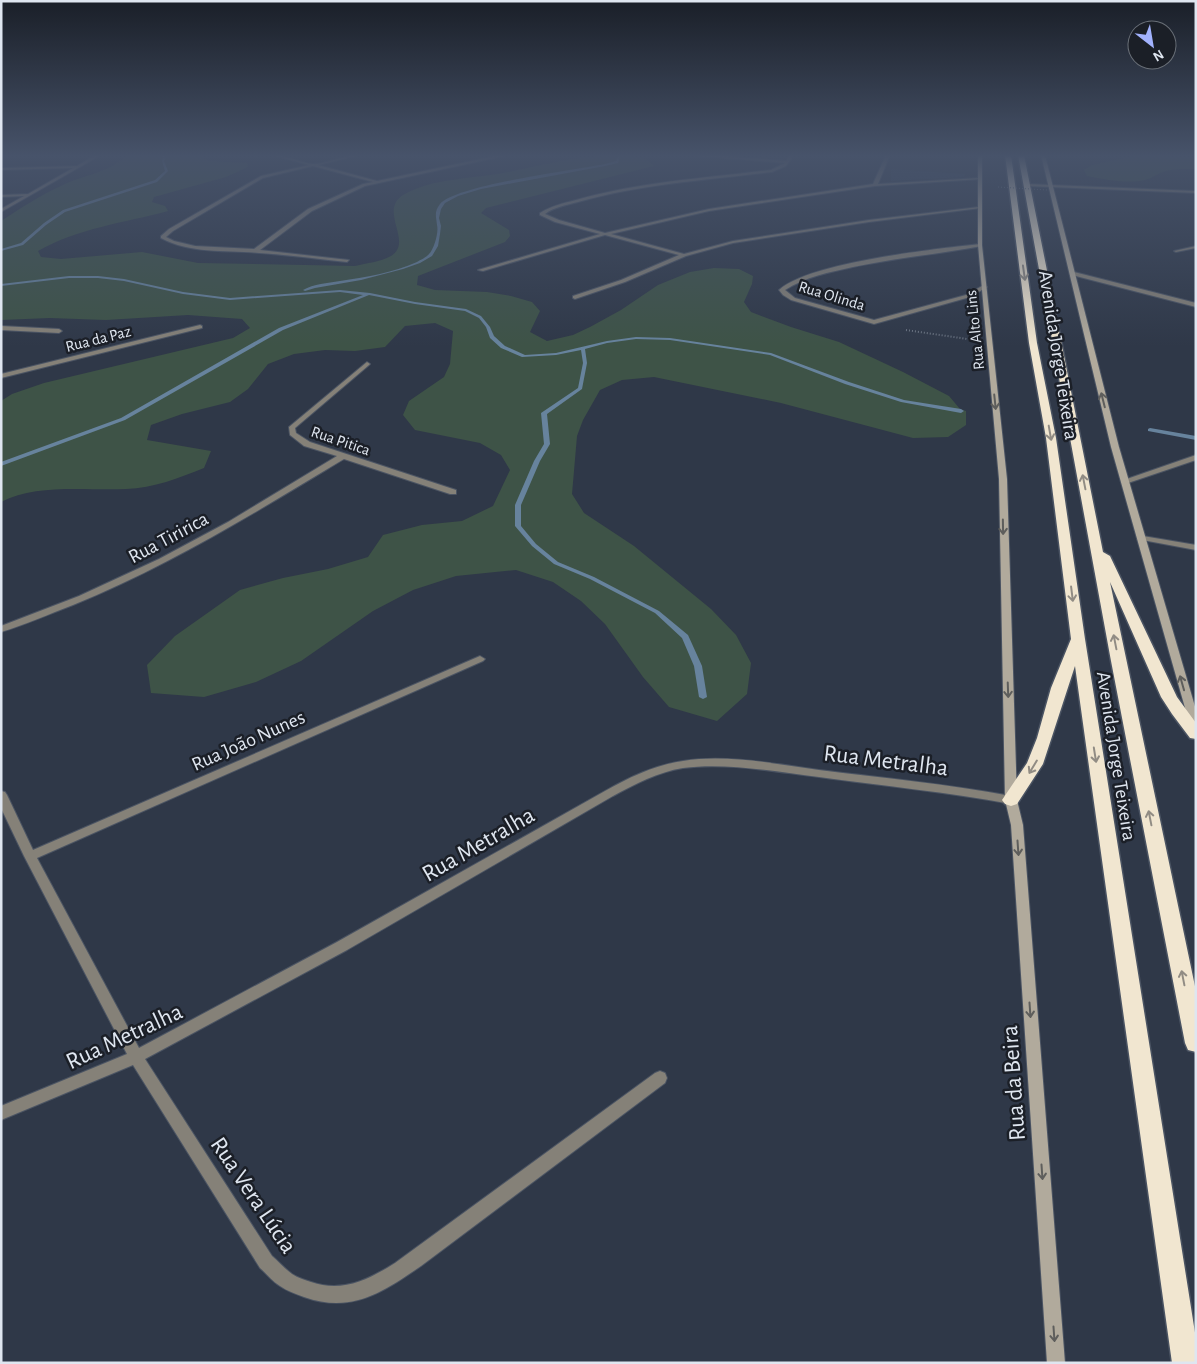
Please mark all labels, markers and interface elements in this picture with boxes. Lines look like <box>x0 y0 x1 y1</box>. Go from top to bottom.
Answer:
north arrow <box>1127 20 1177 70</box>
text: N <box>1150 47 1166 64</box>
one-way arrow <box>1019 265 1029 281</box>
street label: Avenida Jorge Teixeira <box>1035 269 1081 441</box>
street label: Rua Olinda <box>797 278 867 314</box>
street label: Rua Alto Lins <box>963 289 987 371</box>
street label: Rua da Paz <box>64 323 133 355</box>
one-way arrow <box>1098 392 1107 408</box>
one-way arrow <box>990 394 1000 410</box>
street label: Rua Pitica <box>309 423 372 458</box>
one-way arrow <box>1046 425 1056 441</box>
one-way arrow <box>1079 475 1089 491</box>
street label: Rua Tiririca <box>125 509 212 567</box>
one-way arrow <box>999 519 1008 535</box>
one-way arrow <box>1067 586 1077 602</box>
one-way arrow <box>1109 634 1119 650</box>
street label: Avenida Jorge Teixeira <box>1093 670 1139 842</box>
one-way arrow <box>1177 675 1187 691</box>
one-way arrow <box>1003 682 1012 698</box>
street label: Rua João Nunes <box>189 707 308 775</box>
street label: Rua Metralha <box>822 741 950 781</box>
one-way arrow <box>1091 747 1101 763</box>
one-way arrow <box>1027 759 1037 773</box>
street label: Rua Metralha <box>418 803 539 887</box>
one-way arrow <box>1145 811 1155 827</box>
one-way arrow <box>1014 839 1023 855</box>
one-way arrow <box>1177 970 1187 986</box>
street label: Rua Metralha <box>63 1000 186 1074</box>
one-way arrow <box>1026 1001 1035 1017</box>
street label: Rua da Beira <box>998 1024 1030 1141</box>
street label: Rua Vera Lúcia <box>206 1133 301 1258</box>
one-way arrow <box>1037 1164 1047 1180</box>
one-way arrow <box>1049 1326 1059 1342</box>

